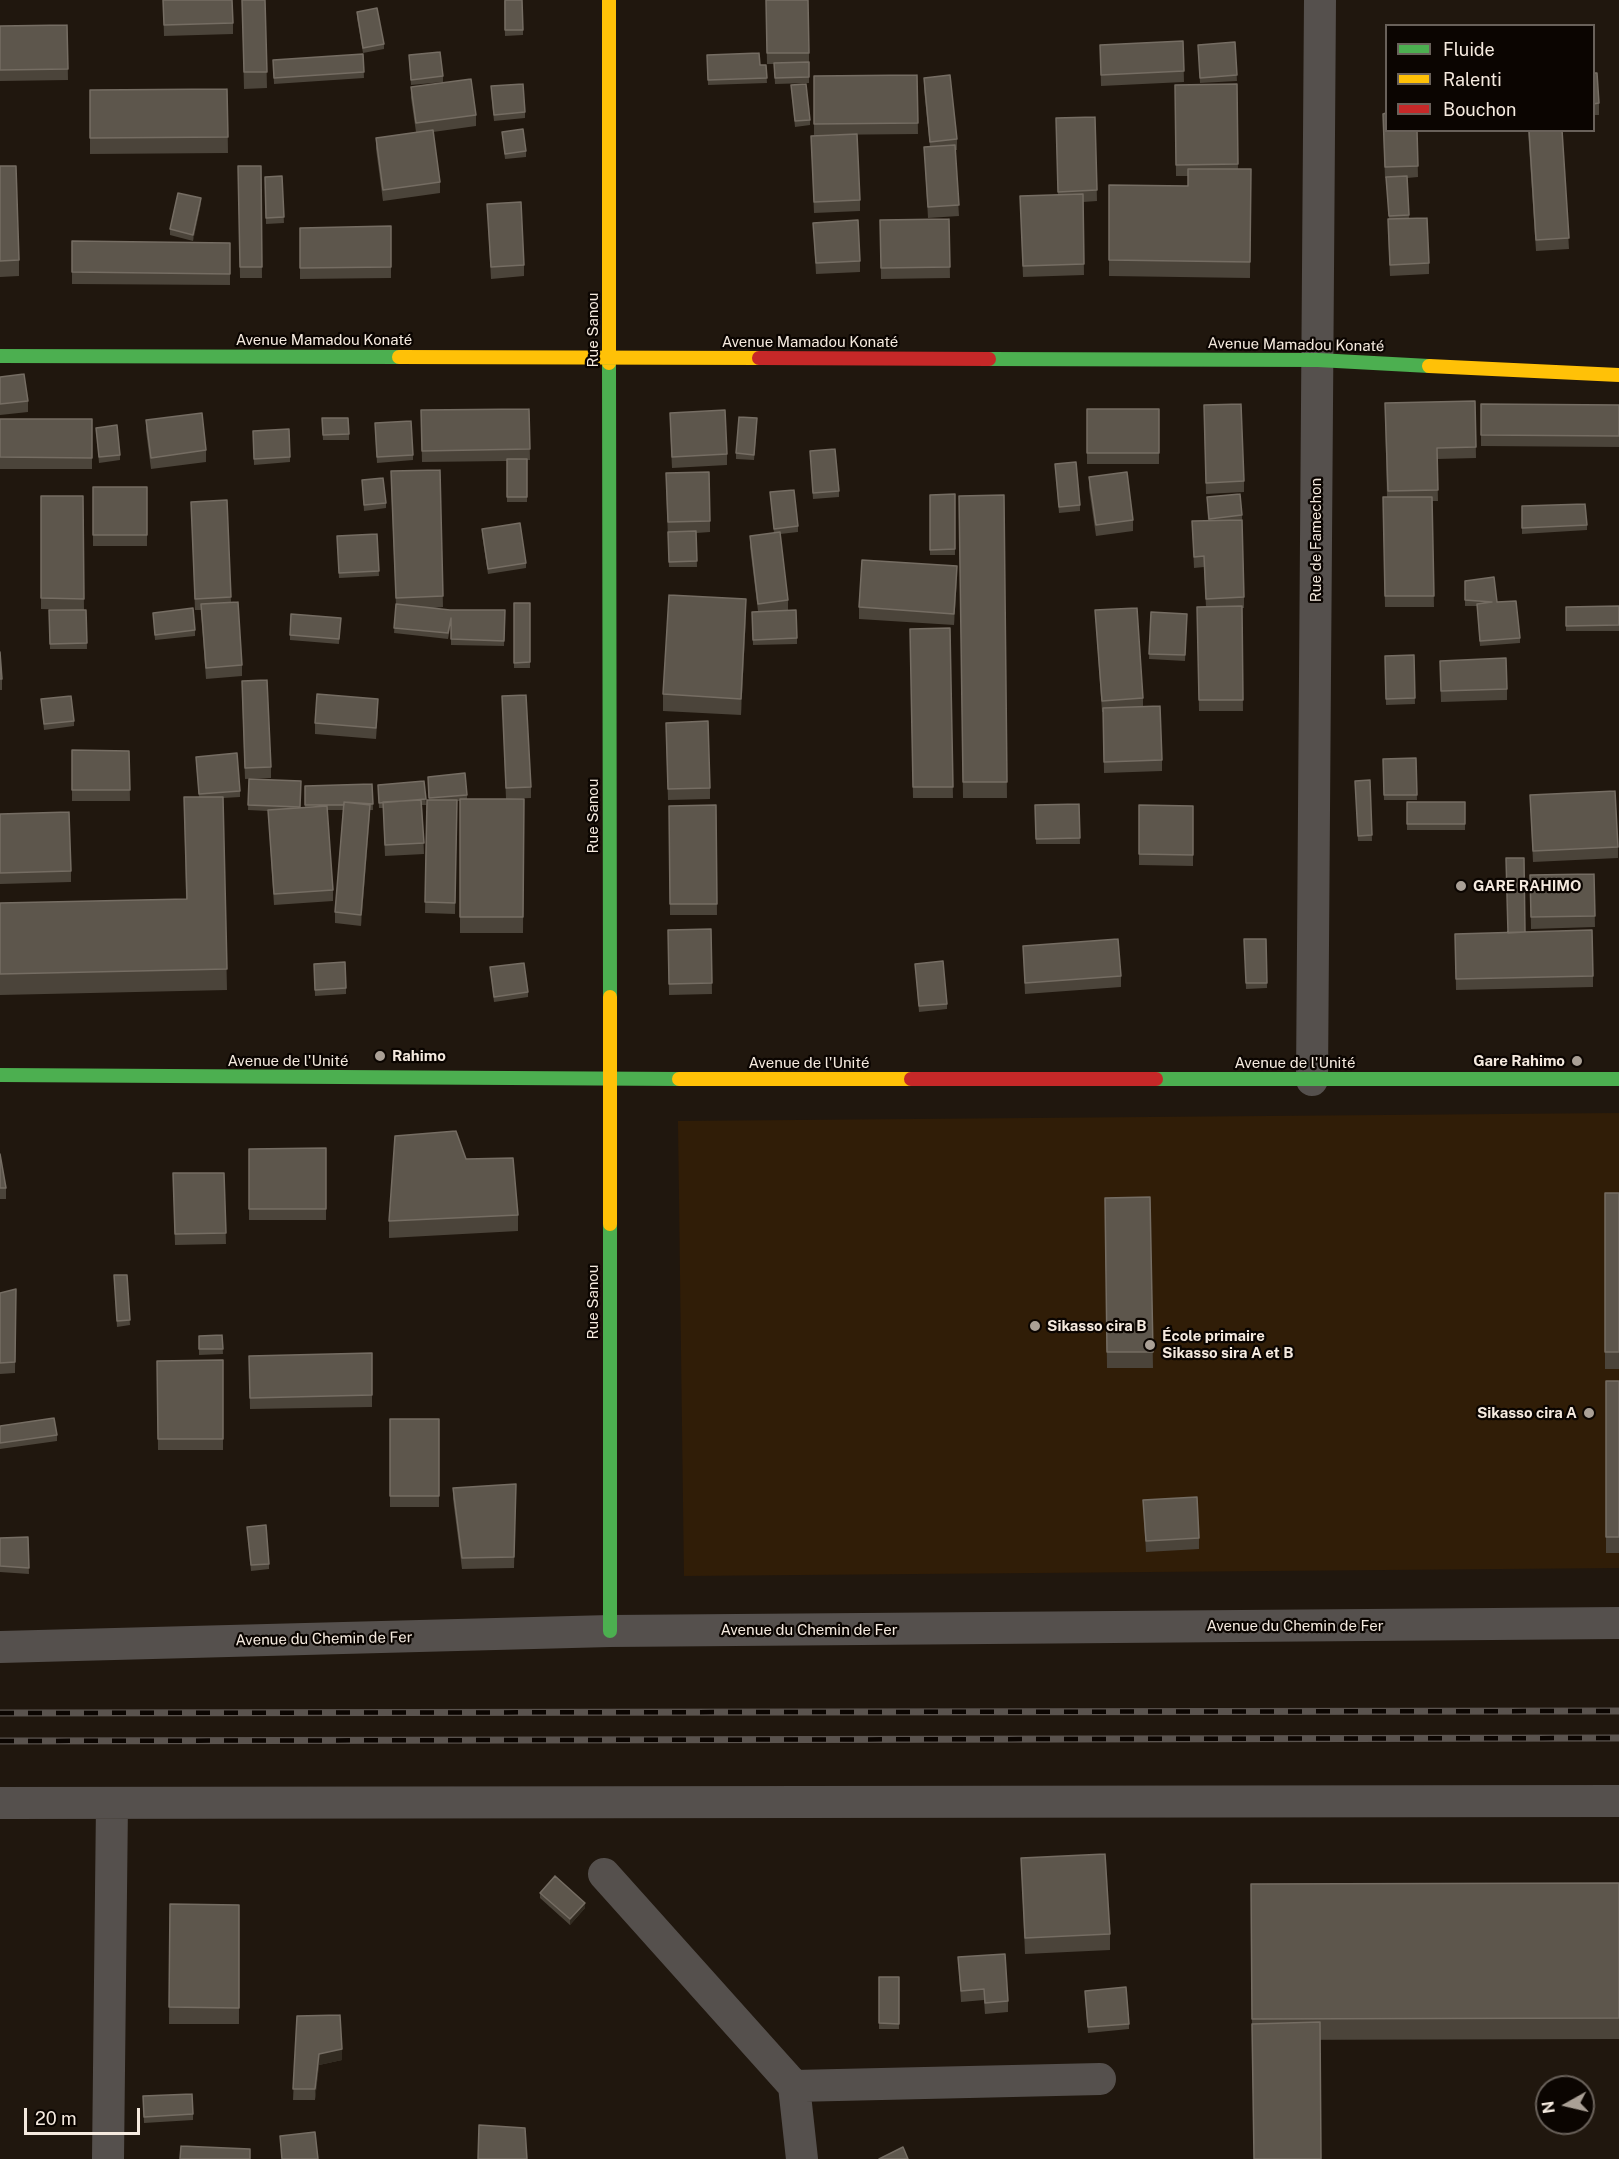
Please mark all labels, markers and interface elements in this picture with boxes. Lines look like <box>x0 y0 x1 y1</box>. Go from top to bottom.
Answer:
legend <box>1385 24 1595 132</box>
text: Fluide <box>1443 39 1495 60</box>
text: Ralenti <box>1443 69 1502 90</box>
text: Bouchon <box>1443 99 1516 120</box>
street label: Rue Sanou <box>584 293 602 367</box>
street label: Avenue Mamadou Konaté <box>236 331 412 349</box>
street label: Avenue Mamadou Konaté <box>722 333 898 351</box>
street label: Avenue Mamadou Konaté <box>1208 334 1384 356</box>
street label: Rue de Famechon <box>1307 478 1325 602</box>
street label: Rue Sanou <box>584 779 602 853</box>
place label: GARE RAHIMO <box>1473 877 1581 895</box>
marker: GARE RAHIMO <box>1454 879 1468 893</box>
place label: Rahimo <box>392 1047 446 1065</box>
marker: Rahimo <box>373 1049 387 1063</box>
street label: Avenue de l'Unité <box>228 1052 348 1070</box>
place label: Gare Rahimo <box>1473 1052 1565 1070</box>
street label: Avenue de l'Unité <box>749 1054 869 1072</box>
street label: Avenue de l'Unité <box>1235 1054 1355 1072</box>
marker: Gare Rahimo <box>1570 1054 1584 1068</box>
street label: Rue Sanou <box>584 1265 602 1339</box>
place label: Sikasso cira B <box>1047 1317 1146 1335</box>
marker: Sikasso cira B <box>1028 1319 1042 1333</box>
place label: École primaire Sikasso sira A et B <box>1162 1327 1293 1362</box>
marker: École primaire Sikasso sira A et B <box>1143 1338 1157 1352</box>
place label: Sikasso cira A <box>1477 1404 1577 1422</box>
marker: Sikasso cira A <box>1582 1406 1596 1420</box>
street label: Avenue du Chemin de Fer <box>1206 1617 1384 1635</box>
street label: Avenue du Chemin de Fer <box>720 1621 898 1639</box>
street label: Avenue du Chemin de Fer <box>235 1628 413 1650</box>
north arrow <box>1535 2075 1595 2135</box>
scale bar <box>27 2096 142 2134</box>
text: N <box>1538 2100 1559 2115</box>
text: 20 m <box>35 2108 77 2129</box>

